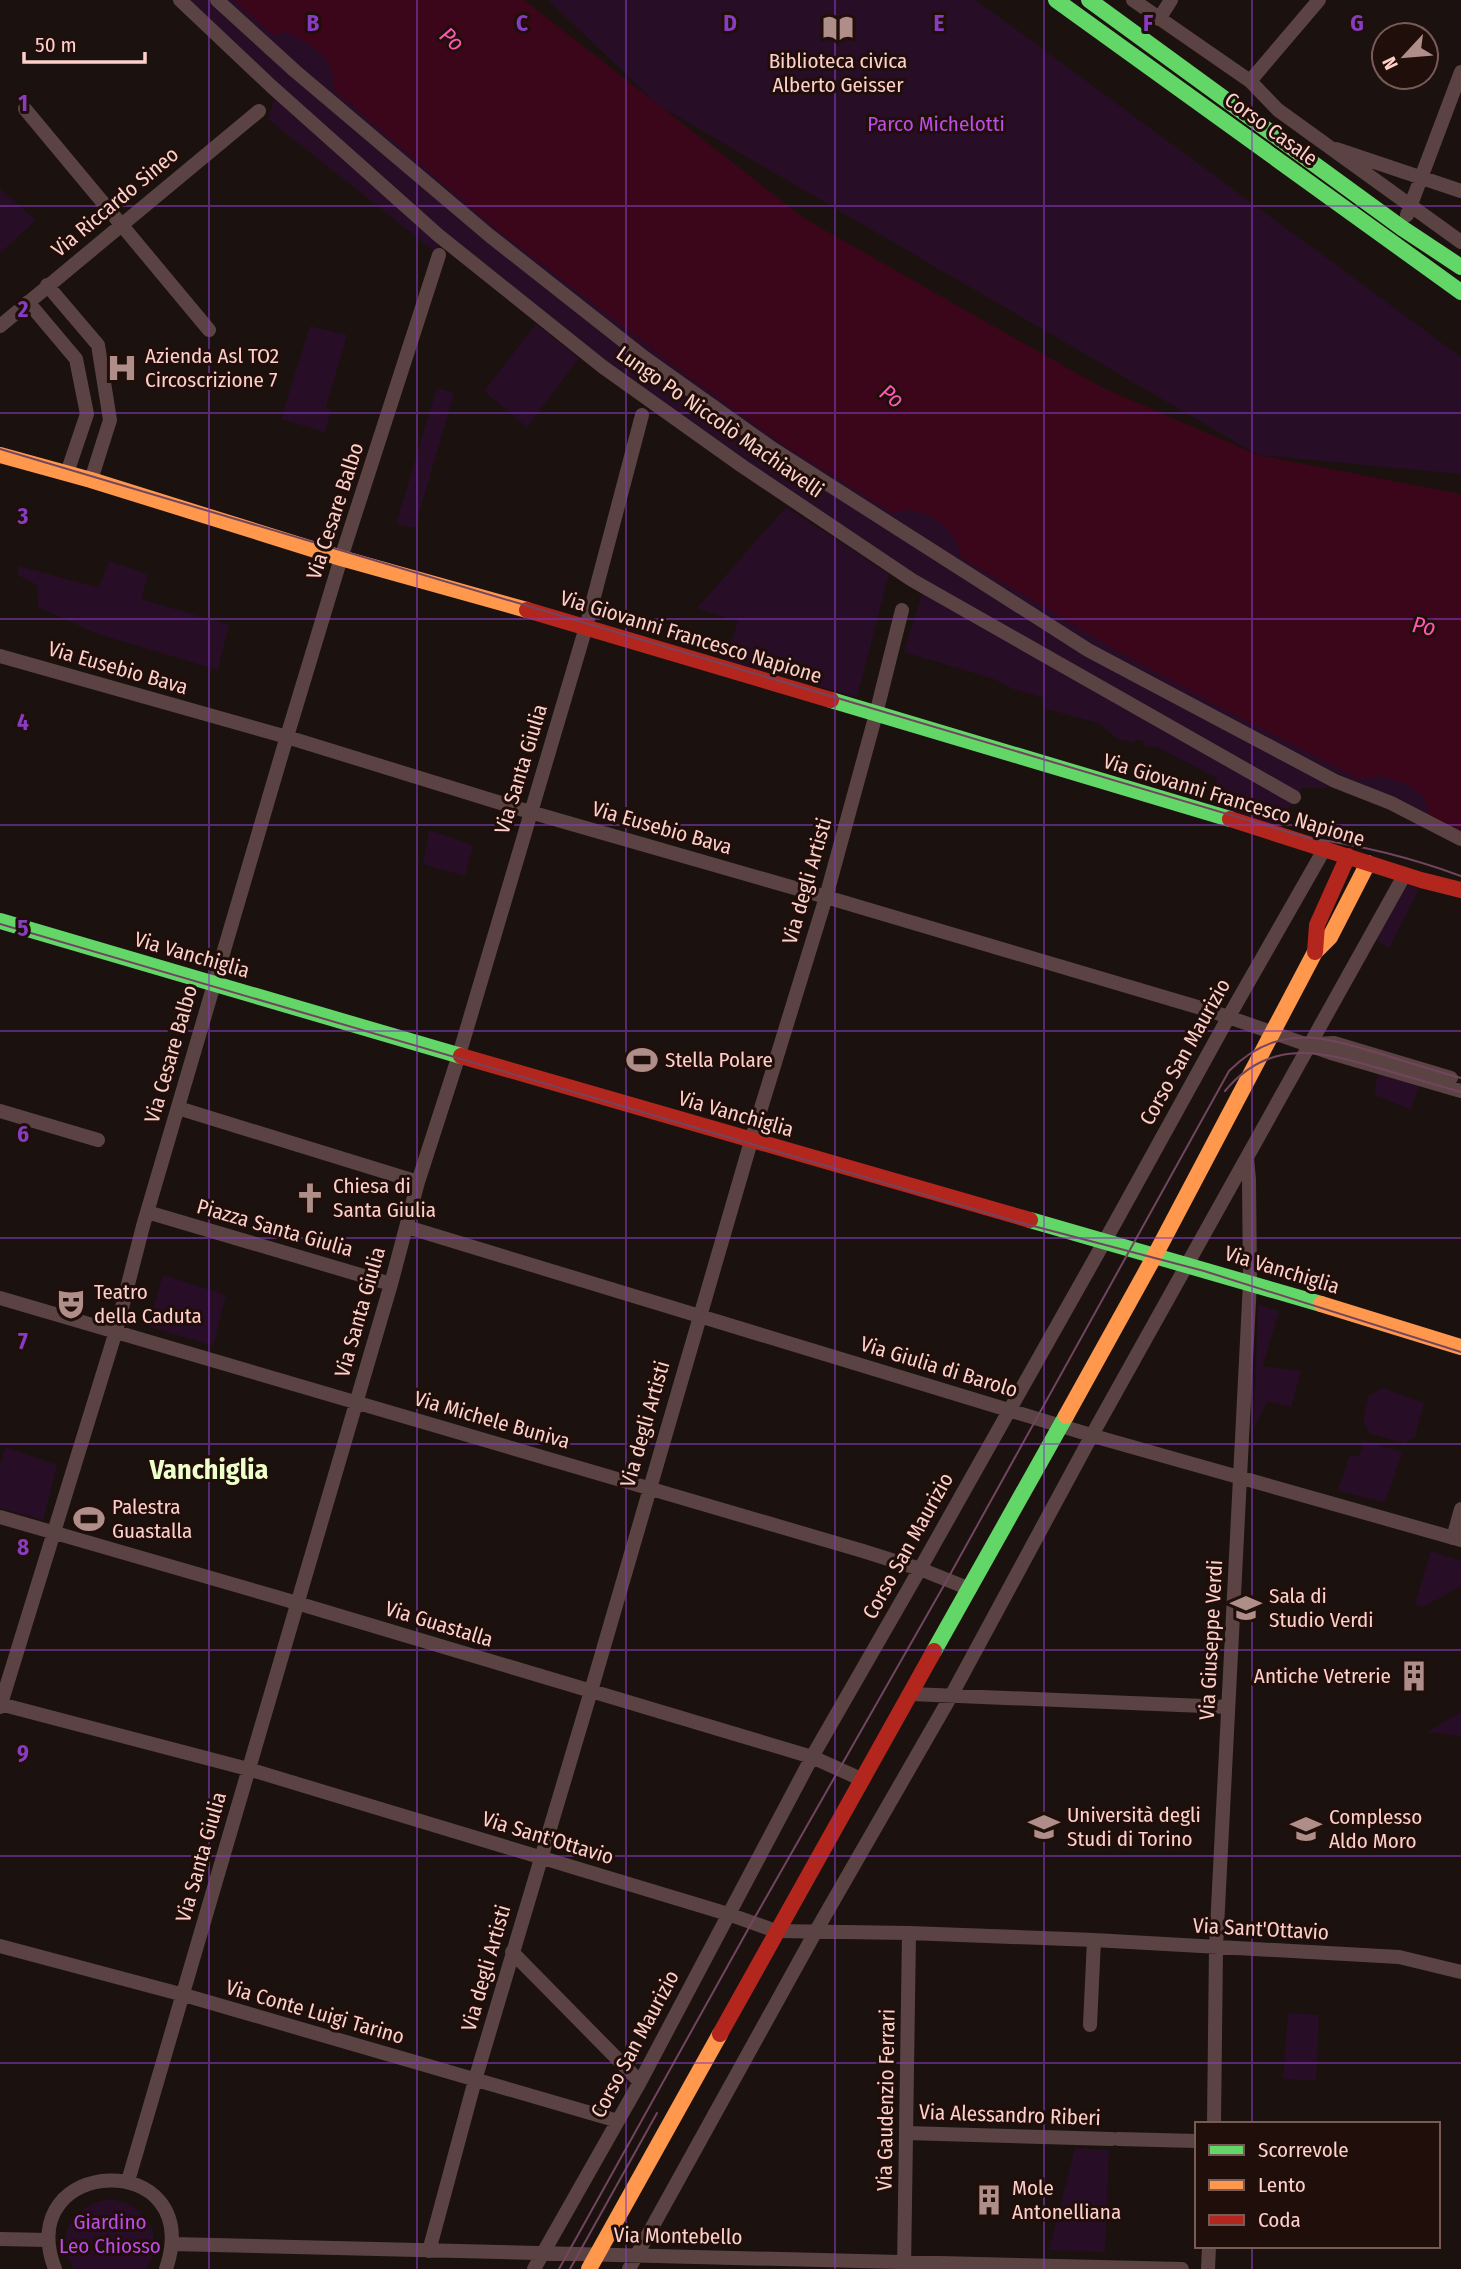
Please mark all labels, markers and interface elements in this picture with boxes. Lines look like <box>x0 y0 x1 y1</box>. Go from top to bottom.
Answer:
text: B <box>307 9 320 37</box>
text: C <box>516 9 528 37</box>
text: D <box>723 9 737 37</box>
text: E <box>934 9 945 37</box>
text: F <box>1143 9 1153 37</box>
text: G <box>1350 9 1364 37</box>
library icon: Biblioteca civica Alberto Geisser <box>821 11 855 45</box>
scale bar <box>24 21 145 65</box>
water label: Po <box>434 21 470 57</box>
north arrow <box>1370 21 1440 91</box>
text: 50 m <box>35 32 77 58</box>
place label: Biblioteca civica Alberto Geisser <box>769 48 907 98</box>
text: N <box>1377 53 1403 73</box>
street label: Corso Casale <box>1219 87 1323 171</box>
text: 1 <box>18 89 28 117</box>
park label: Parco Michelotti <box>867 111 1005 137</box>
street label: Via Riccardo Sineo <box>46 141 184 263</box>
text: 2 <box>17 295 29 323</box>
street label: Lungo Po Niccolò Machiavelli <box>611 340 829 504</box>
place label: Azienda Asl TO2 Circoscrizione 7 <box>145 343 279 393</box>
hospital icon: Azienda Asl TO2 Circoscrizione 7 <box>105 351 139 385</box>
water label: Po <box>874 378 910 414</box>
street label: Via Cesare Balbo <box>301 439 369 583</box>
text: 3 <box>17 502 29 530</box>
street label: Via Giovanni Francesco Napione <box>557 585 825 689</box>
water label: Po <box>1410 610 1438 642</box>
street label: Via Eusebio Bava <box>45 636 191 700</box>
street label: Via Santa Giulia <box>489 701 553 837</box>
text: 4 <box>17 708 29 736</box>
street label: Via Giovanni Francesco Napione <box>1100 748 1368 852</box>
street label: Via Eusebio Bava <box>589 796 735 860</box>
street label: Via degli Artisti <box>777 815 837 947</box>
text: 5 <box>17 914 29 942</box>
street label: Via Vanchiglia <box>131 926 253 984</box>
street label: Corso San Maurizio <box>1134 974 1236 1130</box>
street label: Via Cesare Balbo <box>139 982 203 1126</box>
sports icon: Stella Polare <box>625 1043 659 1077</box>
place label: Stella Polare <box>665 1047 773 1073</box>
street label: Via Vanchiglia <box>675 1085 797 1143</box>
text: 6 <box>17 1120 29 1148</box>
place label: Chiesa di Santa Giulia <box>333 1173 436 1223</box>
church icon: Chiesa di Santa Giulia <box>293 1181 327 1215</box>
street label: Piazza Santa Giulia <box>194 1193 356 1263</box>
street label: Via Vanchiglia <box>1221 1240 1343 1300</box>
street label: Via Santa Giulia <box>329 1244 391 1380</box>
place label: Teatro della Caduta <box>94 1279 202 1329</box>
theatre icon: Teatro della Caduta <box>54 1287 88 1321</box>
text: 7 <box>18 1327 28 1355</box>
street label: Via Giulia di Barolo <box>857 1331 1021 1403</box>
street label: Via degli Artisti <box>615 1358 675 1490</box>
street label: Via Michele Buniva <box>411 1385 573 1455</box>
district label: Vanchiglia <box>148 1453 269 1486</box>
street label: Corso San Maurizio <box>857 1468 959 1624</box>
place label: Palestra Guastalla <box>112 1494 192 1544</box>
sports icon: Palestra Guastalla <box>72 1502 106 1536</box>
text: 8 <box>17 1533 29 1561</box>
street label: Via Giuseppe Verdi <box>1194 1559 1228 1721</box>
place label: Sala di Studio Verdi <box>1269 1583 1374 1633</box>
school or university icon: Sala di Studio Verdi <box>1229 1591 1263 1625</box>
street label: Via Guastalla <box>382 1595 496 1653</box>
building icon: Antiche Vetrerie <box>1397 1659 1431 1693</box>
place label: Antiche Vetrerie <box>1254 1663 1391 1689</box>
text: 9 <box>17 1739 29 1767</box>
street label: Via Santa Giulia <box>170 1789 232 1925</box>
place label: Università degli Studi di Torino <box>1067 1802 1201 1852</box>
place label: Complesso Aldo Moro <box>1329 1804 1422 1854</box>
street label: Via Sant'Ottavio <box>479 1806 617 1870</box>
school or university icon: Università degli Studi di Torino <box>1027 1810 1061 1844</box>
school or university icon: Complesso Aldo Moro <box>1289 1812 1323 1846</box>
street label: Via degli Artisti <box>456 1902 516 2034</box>
street label: Via Sant'Ottavio <box>1192 1912 1330 1946</box>
street label: Corso San Maurizio <box>585 1966 685 2122</box>
street label: Via Conte Luigi Tarino <box>223 1974 407 2050</box>
street label: Via Gaudenzio Ferrari <box>871 2009 901 2191</box>
street label: Via Alessandro Riberi <box>919 2099 1101 2131</box>
legend <box>1195 2122 1440 2248</box>
text: Scorrevole <box>1258 2137 1349 2163</box>
text: Lento <box>1258 2172 1306 2198</box>
place label: Mole Antonelliana <box>1012 2175 1121 2225</box>
building icon: Mole Antonelliana <box>972 2183 1006 2217</box>
text: Coda <box>1258 2207 1301 2233</box>
park label: Giardino Leo Chiosso <box>59 2209 161 2259</box>
street label: Via Montebello <box>613 2222 743 2250</box>

